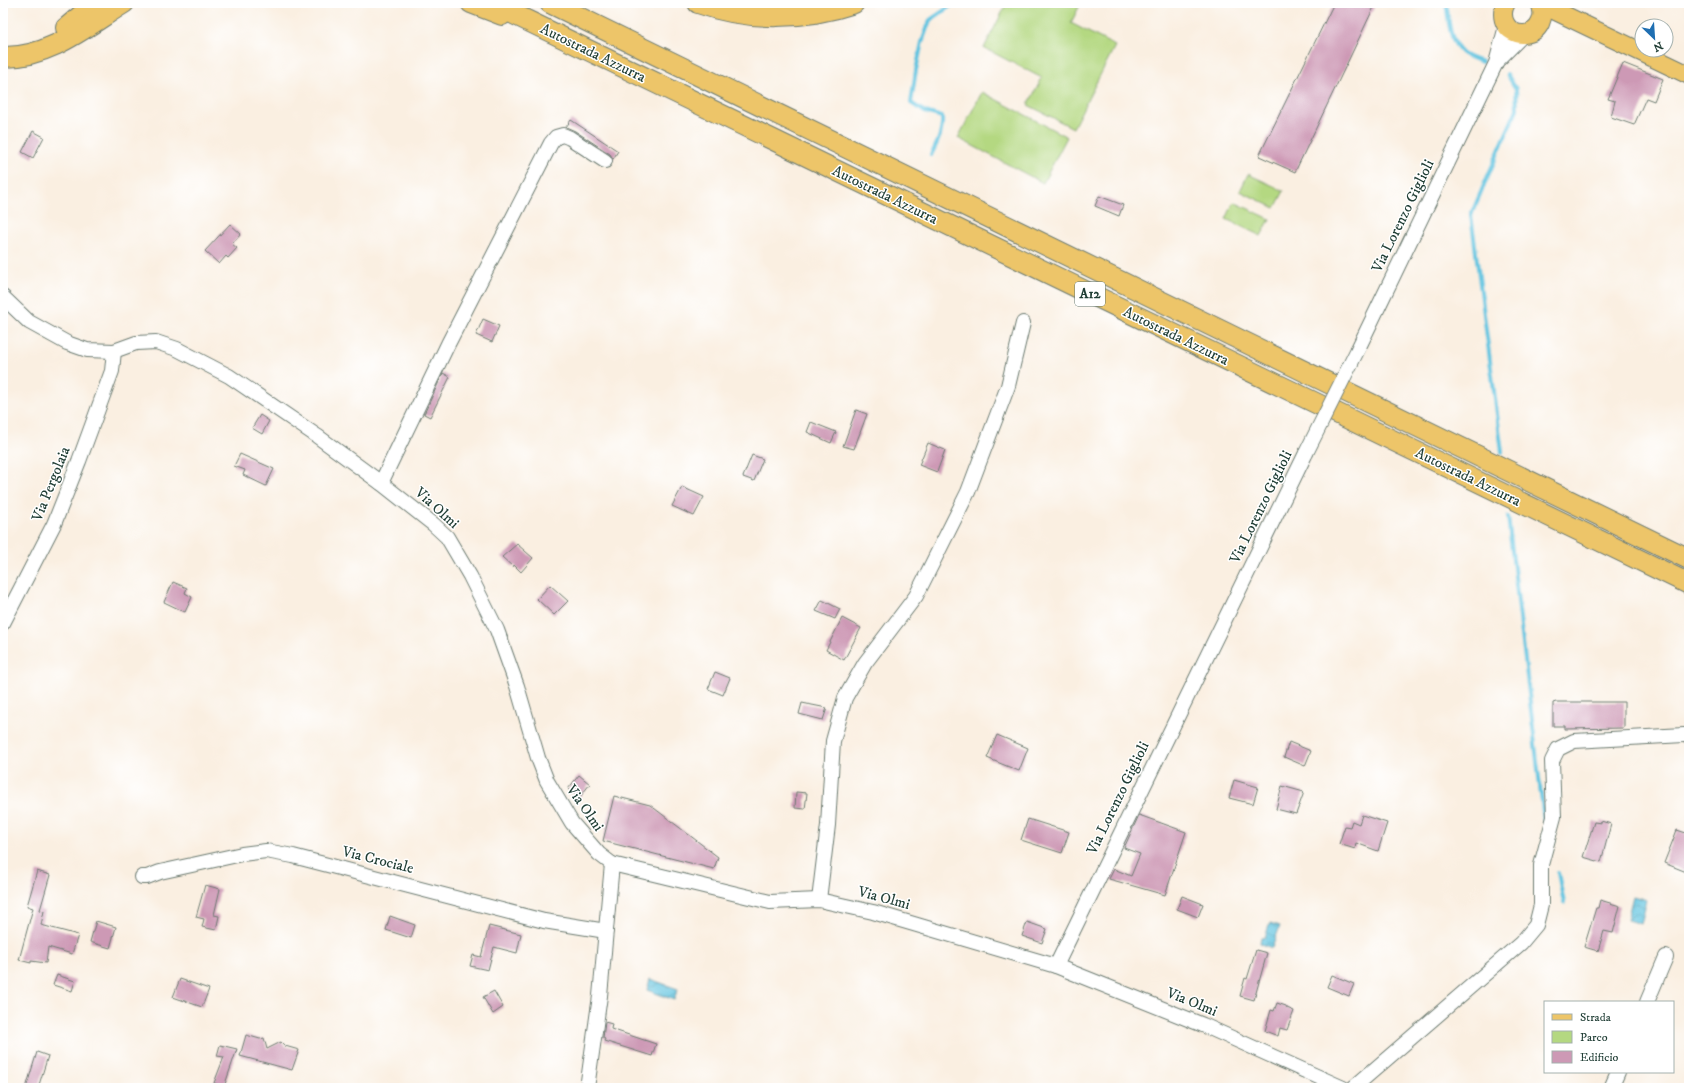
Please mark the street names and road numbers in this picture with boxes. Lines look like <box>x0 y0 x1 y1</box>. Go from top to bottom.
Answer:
street label: Autostrada Azzurra <box>537 19 649 87</box>
street label: Via Lorenzo Giglioli <box>1367 156 1439 276</box>
street label: Autostrada Azzurra <box>829 161 941 229</box>
road number: A12 <box>1075 282 1105 306</box>
street label: Autostrada Azzurra <box>1120 302 1232 370</box>
street label: Via Pergolaia <box>27 443 75 525</box>
street label: Autostrada Azzurra <box>1412 443 1524 511</box>
street label: Via Lorenzo Giglioli <box>1225 447 1297 567</box>
street label: Via Olmi <box>410 483 463 533</box>
street label: Via Lorenzo Giglioli <box>1082 738 1154 858</box>
street label: Via Olmi <box>561 780 608 835</box>
street label: Via Crociale <box>339 842 416 878</box>
street label: Via Olmi <box>855 882 912 914</box>
street label: Via Olmi <box>1163 983 1220 1021</box>

